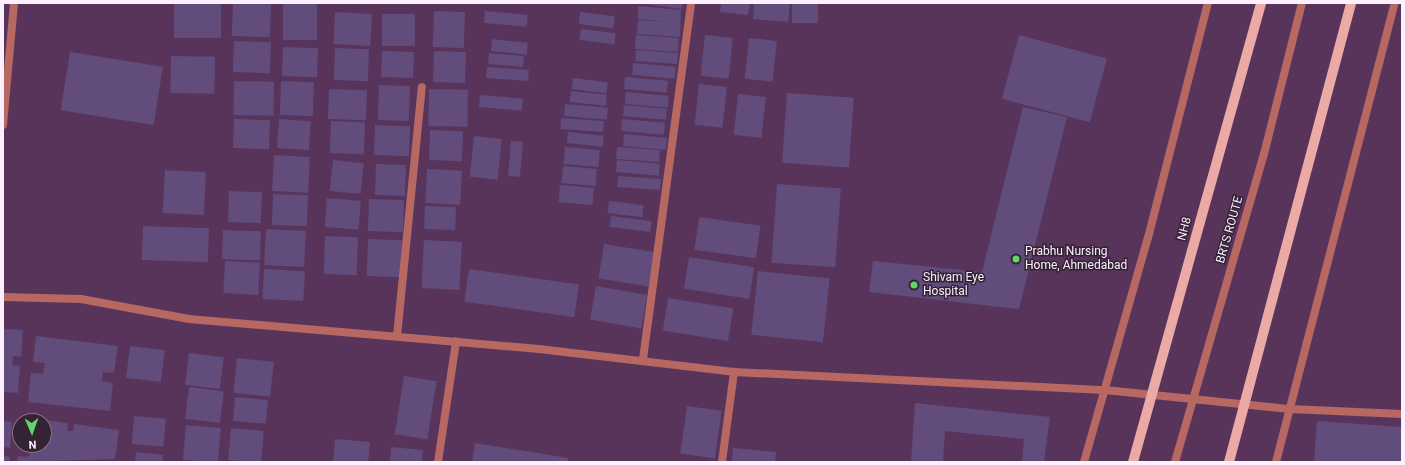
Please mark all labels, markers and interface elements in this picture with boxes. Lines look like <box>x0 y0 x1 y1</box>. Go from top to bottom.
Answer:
street label: BRTS ROUTE <box>1214 195 1246 265</box>
street label: NH8 <box>1175 216 1195 242</box>
place label: Prabhu Nursing Home, Ahmedabad <box>1025 245 1127 273</box>
marker: Prabhu Nursing Home, Ahmedabad <box>1010 253 1022 265</box>
place label: Shivam Eye Hospital <box>923 271 984 299</box>
marker: Shivam Eye Hospital <box>908 279 920 291</box>
north arrow <box>12 413 52 453</box>
text: N <box>28 438 37 451</box>

